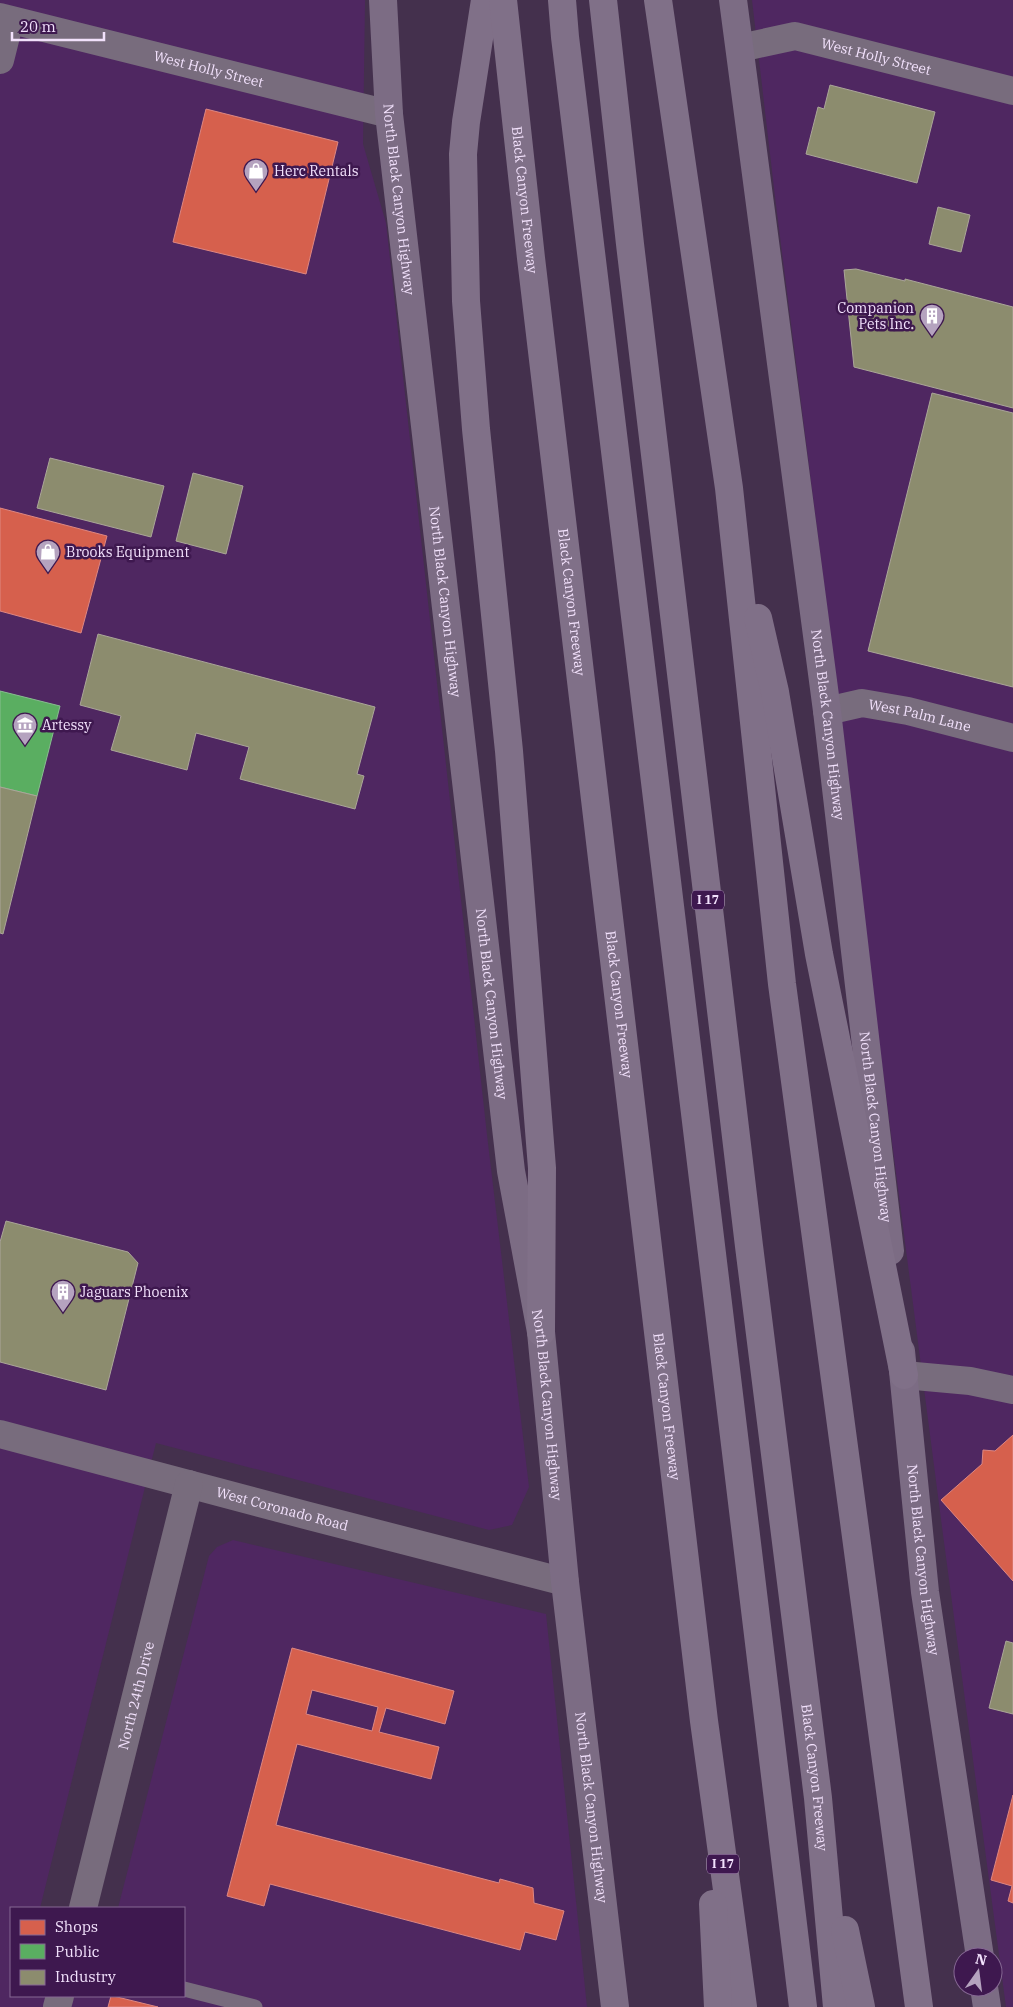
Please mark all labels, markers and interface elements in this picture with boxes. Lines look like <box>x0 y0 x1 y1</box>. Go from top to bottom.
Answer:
scale bar <box>12 10 105 42</box>
text: 20 m <box>20 17 56 36</box>
street label: West Holly Street <box>819 34 933 79</box>
street label: West Holly Street <box>152 47 266 91</box>
street label: North Black Canyon Highway <box>379 103 419 296</box>
street label: Black Canyon Freeway <box>508 125 542 275</box>
shop icon: Herc Rentals <box>243 158 269 192</box>
place label: Herc Rentals <box>274 162 359 180</box>
place label: Companion Pets Inc. <box>837 299 914 333</box>
building icon: Companion Pets Inc. <box>919 303 945 337</box>
street label: North Black Canyon Highway <box>425 505 465 699</box>
street label: Black Canyon Freeway <box>554 527 589 677</box>
shop icon: Brooks Equipment <box>35 539 61 573</box>
place label: Brooks Equipment <box>66 543 189 561</box>
street label: North Black Canyon Highway <box>807 628 849 822</box>
street label: West Palm Lane <box>867 695 973 736</box>
museum icon: Artessy <box>12 712 38 746</box>
place label: Artessy <box>42 716 92 734</box>
road number: I 17 <box>692 890 724 910</box>
street label: North Black Canyon Highway <box>472 907 512 1101</box>
street label: Black Canyon Freeway <box>602 930 637 1079</box>
street label: North Black Canyon Highway <box>855 1030 896 1224</box>
building icon: Jaguars Phoenix <box>50 1279 76 1313</box>
place label: Jaguars Phoenix <box>80 1283 188 1301</box>
street label: North Black Canyon Highway <box>528 1308 566 1502</box>
street label: Black Canyon Freeway <box>649 1332 685 1482</box>
street label: North Black Canyon Highway <box>903 1463 944 1657</box>
street label: West Coronado Road <box>214 1483 351 1535</box>
street label: North 24th Drive <box>114 1639 158 1752</box>
street label: Black Canyon Freeway <box>797 1703 832 1852</box>
street label: North Black Canyon Highway <box>571 1711 612 1904</box>
road number: I 17 <box>707 1855 739 1874</box>
legend <box>10 1907 185 1997</box>
text: Shops <box>55 1917 98 1936</box>
text: Public <box>55 1942 100 1961</box>
north arrow <box>953 1947 1003 1997</box>
text: N <box>974 1949 989 1969</box>
text: Industry <box>55 1967 116 1986</box>

